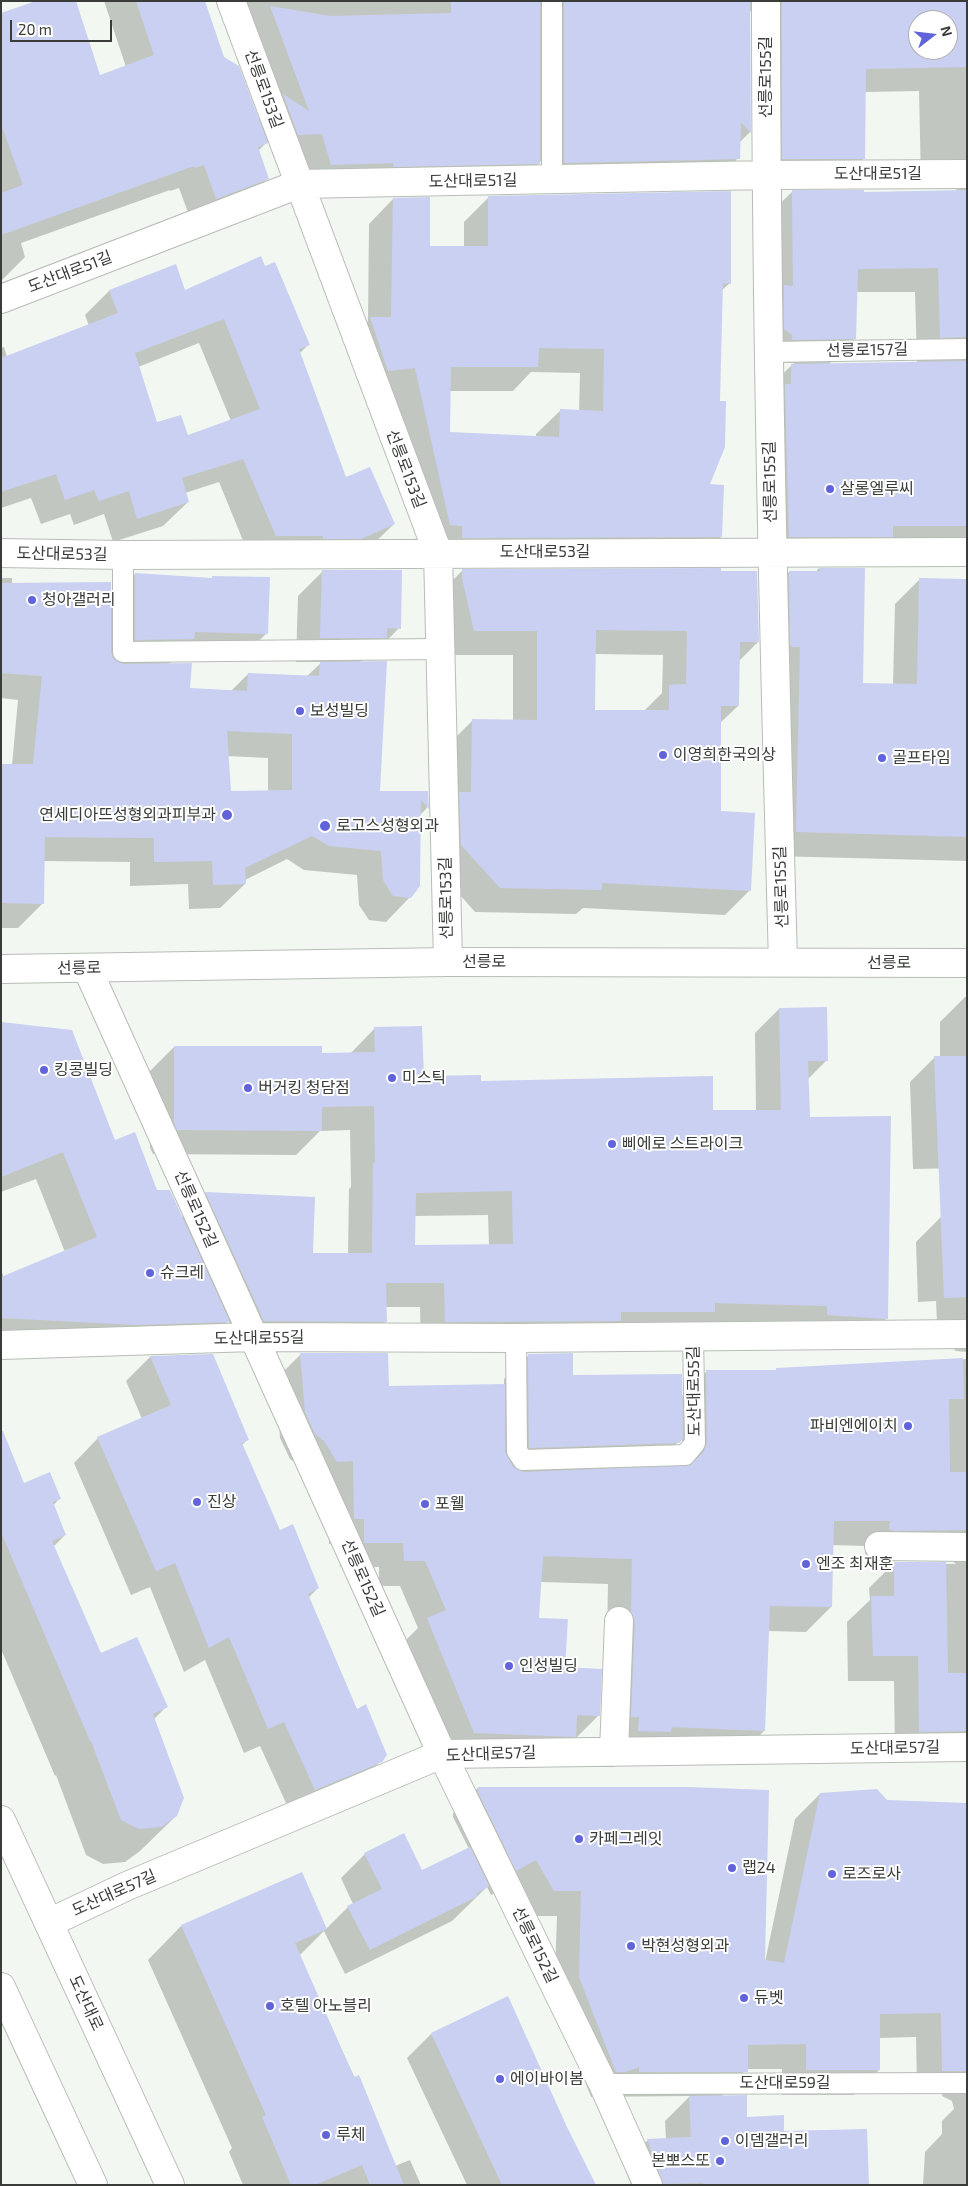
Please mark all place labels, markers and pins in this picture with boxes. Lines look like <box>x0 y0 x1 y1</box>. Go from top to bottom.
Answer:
place label: 살롱엘루씨 <box>840 479 914 499</box>
marker: 살롱엘루씨 <box>824 483 836 495</box>
place label: 청아갤러리 <box>42 590 116 610</box>
marker: 청아갤러리 <box>26 594 38 606</box>
place label: 보성빌딩 <box>310 701 369 721</box>
marker: 보성빌딩 <box>294 705 306 717</box>
place label: 이영희한국의상 <box>673 745 776 765</box>
place label: 골프타임 <box>892 748 951 768</box>
marker: 이영희한국의상 <box>657 749 669 761</box>
marker: 골프타임 <box>876 752 888 764</box>
place label: 연세디아뜨성형외과피부과 <box>39 805 216 825</box>
marker: 연세디아뜨성형외과피부과 <box>220 808 234 822</box>
place label: 로고스성형외과 <box>336 816 439 836</box>
marker: 로고스성형외과 <box>318 819 332 833</box>
place label: 킹콩빌딩 <box>54 1060 113 1080</box>
marker: 킹콩빌딩 <box>38 1064 50 1076</box>
place label: 미스틱 <box>402 1068 446 1088</box>
marker: 미스틱 <box>386 1072 398 1084</box>
place label: 버거킹 청담점 <box>258 1078 350 1098</box>
marker: 버거킹 청담점 <box>242 1082 254 1094</box>
place label: 삐에로 스트라이크 <box>622 1134 743 1154</box>
marker: 삐에로 스트라이크 <box>606 1138 618 1150</box>
place label: 슈크레 <box>160 1263 204 1283</box>
marker: 슈크레 <box>144 1267 156 1279</box>
place label: 파비엔에이치 <box>810 1416 898 1436</box>
marker: 파비엔에이치 <box>902 1420 914 1432</box>
place label: 진상 <box>207 1492 236 1512</box>
place label: 포웰 <box>435 1494 464 1514</box>
marker: 진상 <box>191 1496 203 1508</box>
marker: 포웰 <box>419 1498 431 1510</box>
place label: 엔조 최재훈 <box>816 1554 893 1574</box>
marker: 엔조 최재훈 <box>800 1558 812 1570</box>
place label: 인성빌딩 <box>519 1656 578 1676</box>
marker: 인성빌딩 <box>503 1660 515 1672</box>
place label: 카페그레잇 <box>589 1829 663 1849</box>
marker: 카페그레잇 <box>573 1833 585 1845</box>
place label: 랩24 <box>742 1858 776 1878</box>
marker: 랩24 <box>726 1862 738 1874</box>
place label: 로즈로사 <box>842 1864 901 1884</box>
marker: 로즈로사 <box>826 1868 838 1880</box>
place label: 박현성형외과 <box>641 1936 729 1956</box>
marker: 박현성형외과 <box>625 1940 637 1952</box>
place label: 듀벳 <box>754 1988 783 2008</box>
marker: 듀벳 <box>738 1992 750 2004</box>
place label: 호텔 아노블리 <box>280 1996 372 2016</box>
marker: 호텔 아노블리 <box>264 2000 276 2012</box>
place label: 에이바이봄 <box>510 2069 584 2089</box>
marker: 에이바이봄 <box>494 2073 506 2085</box>
place label: 루체 <box>336 2125 365 2145</box>
marker: 루체 <box>320 2129 332 2141</box>
place label: 이뎀갤러리 <box>735 2131 809 2151</box>
marker: 이뎀갤러리 <box>719 2135 731 2147</box>
place label: 본뽀스또 <box>651 2151 710 2171</box>
marker: 본뽀스또 <box>714 2155 726 2167</box>

